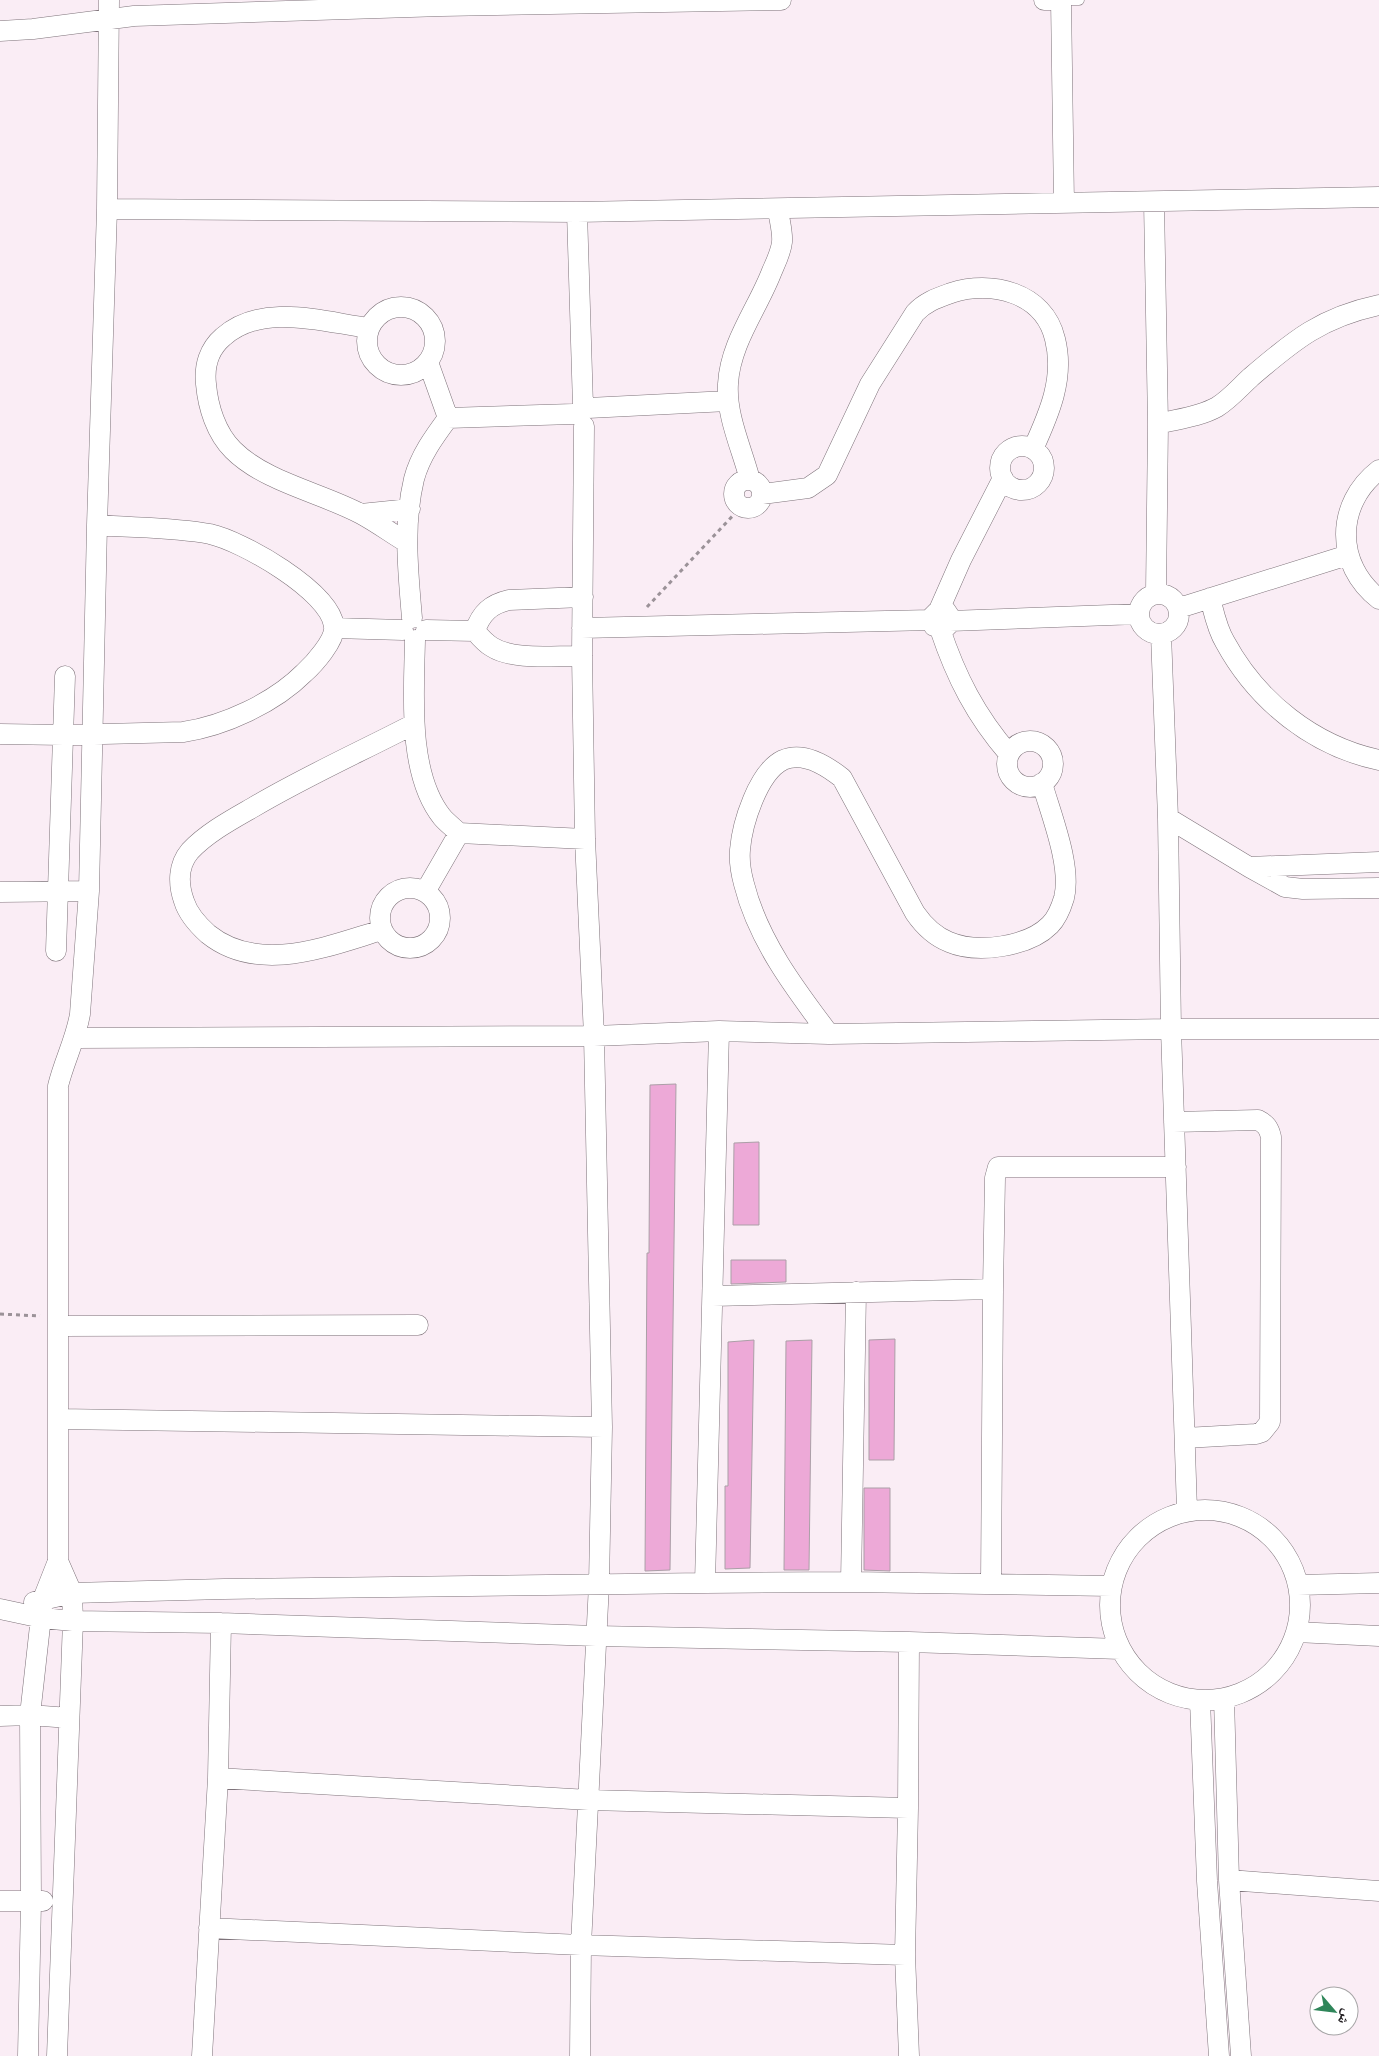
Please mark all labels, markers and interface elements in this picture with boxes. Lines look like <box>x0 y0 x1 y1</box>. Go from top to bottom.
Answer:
north arrow <box>1309 1986 1359 2036</box>
text: ش <box>1334 2006 1356 2028</box>

